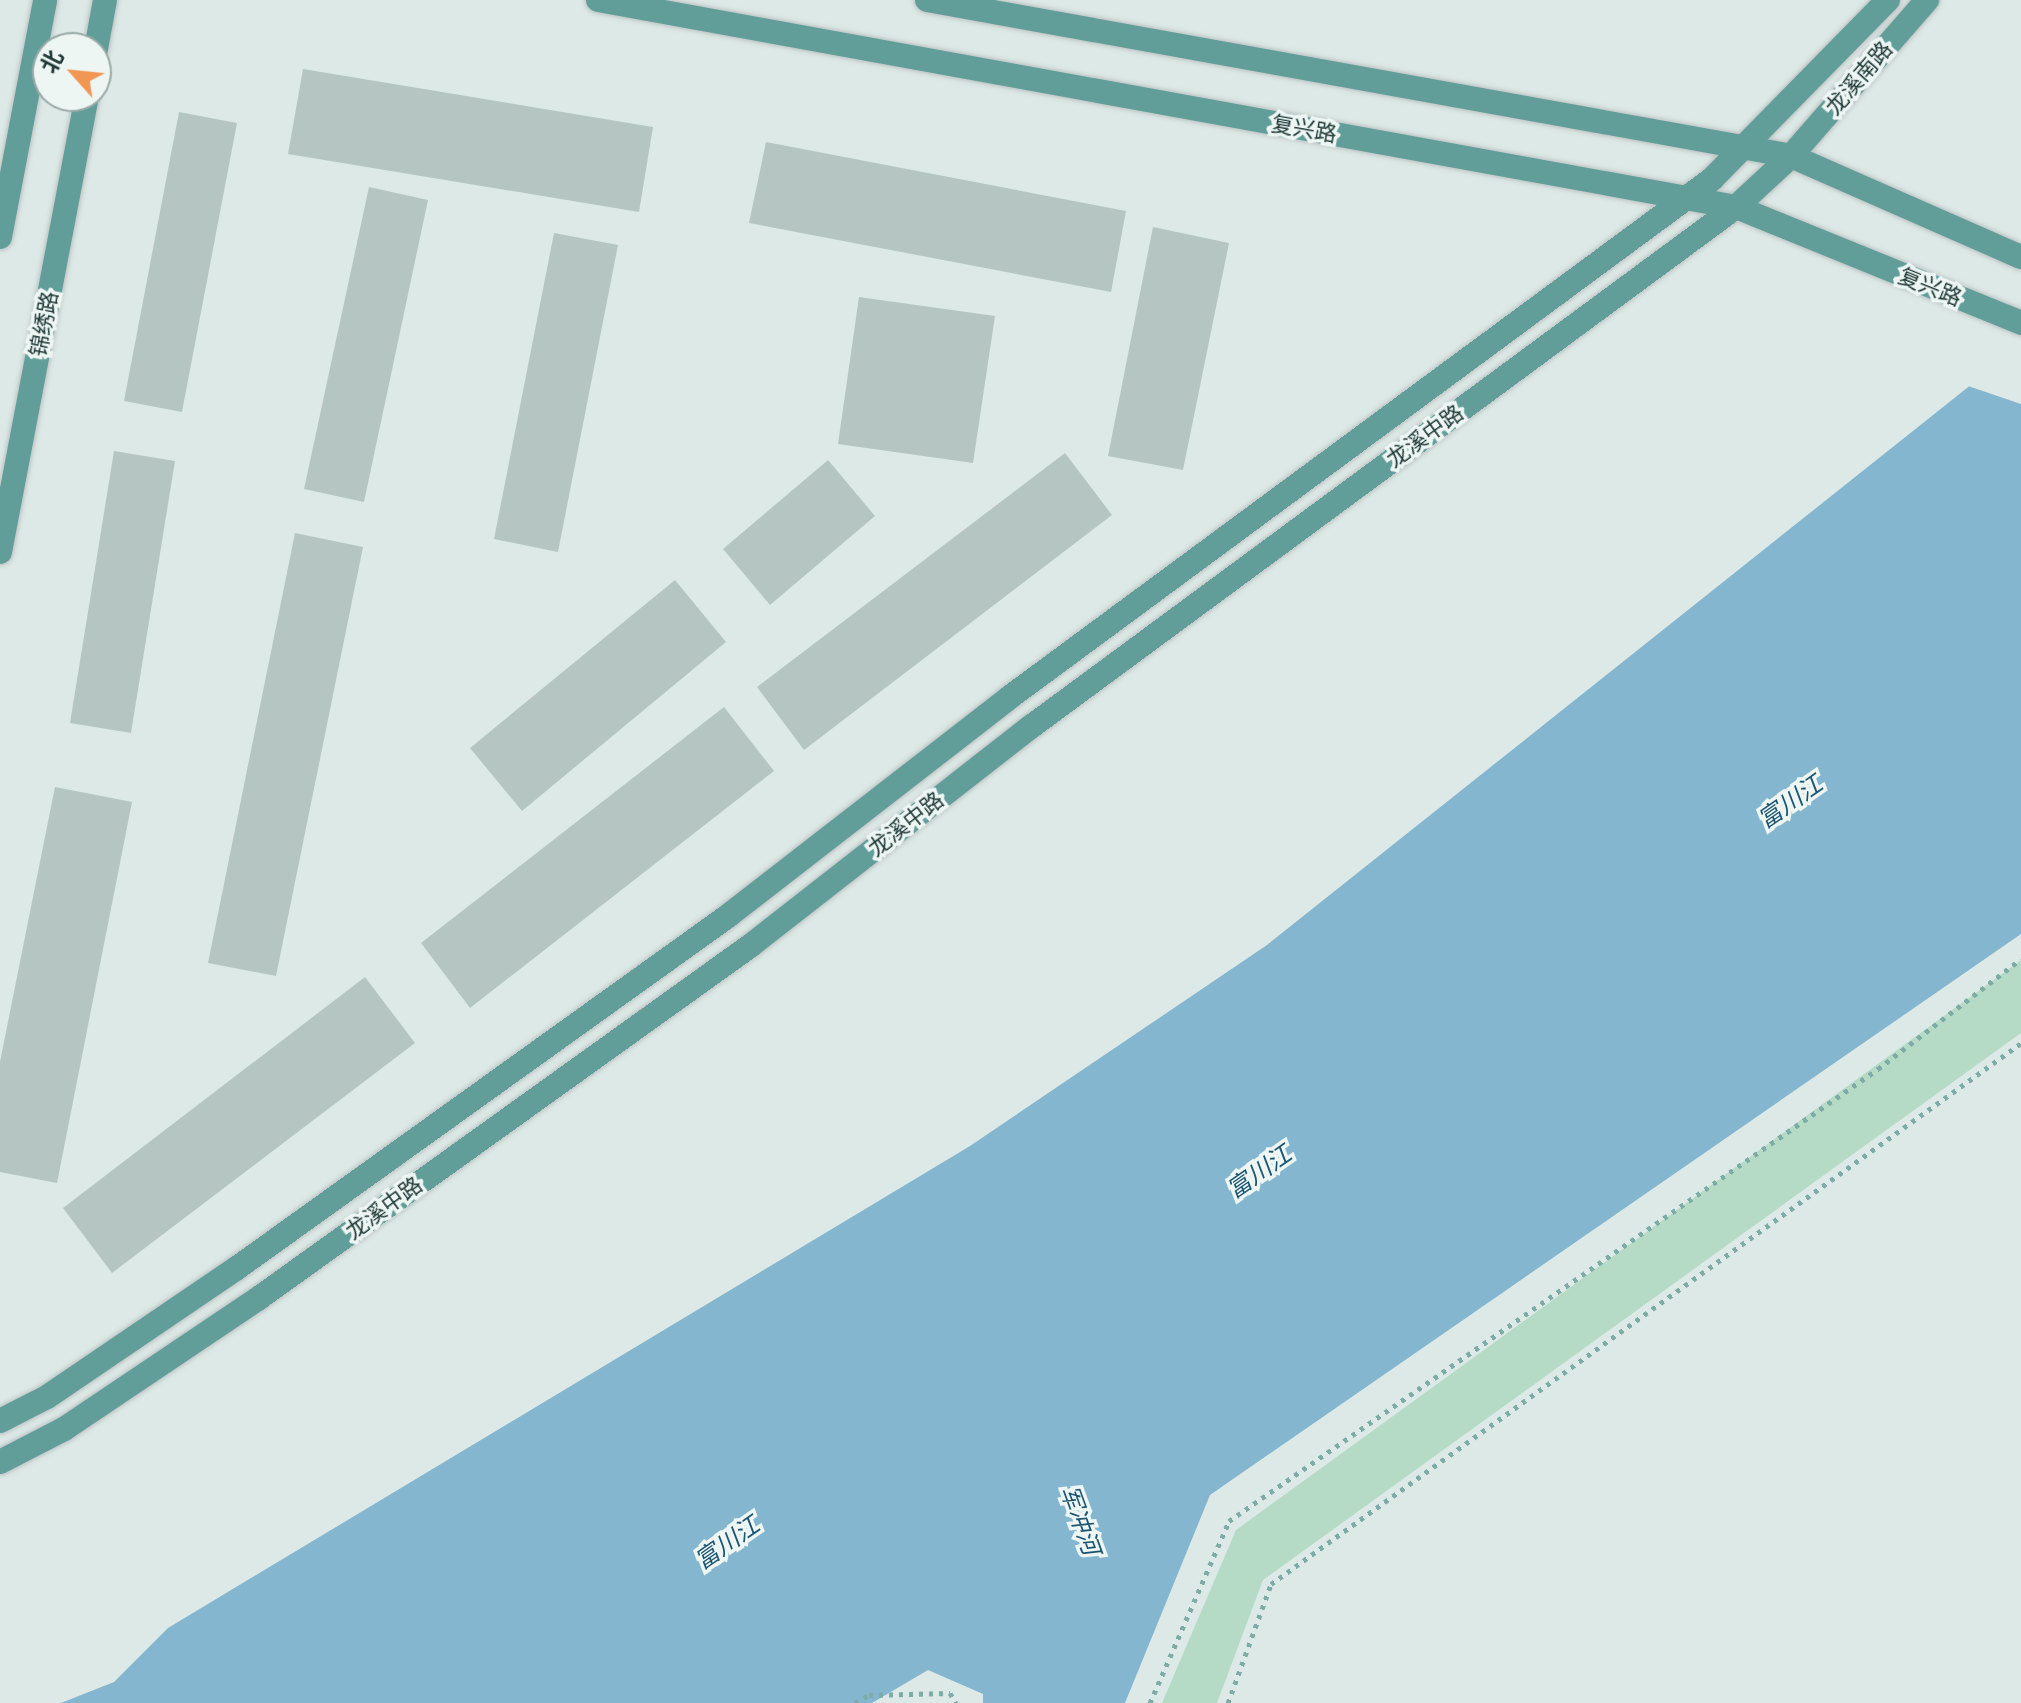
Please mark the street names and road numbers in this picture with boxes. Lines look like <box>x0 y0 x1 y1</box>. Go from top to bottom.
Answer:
street label: 龙溪南路 <box>1820 36 1898 120</box>
street label: 复兴路 <box>1269 110 1339 148</box>
street label: 复兴路 <box>1894 262 1966 312</box>
street label: 锦绣路 <box>25 289 63 359</box>
street label: 龙溪中路 <box>1382 399 1468 473</box>
street label: 龙溪中路 <box>863 787 949 861</box>
street label: 龙溪中路 <box>341 1171 427 1245</box>

